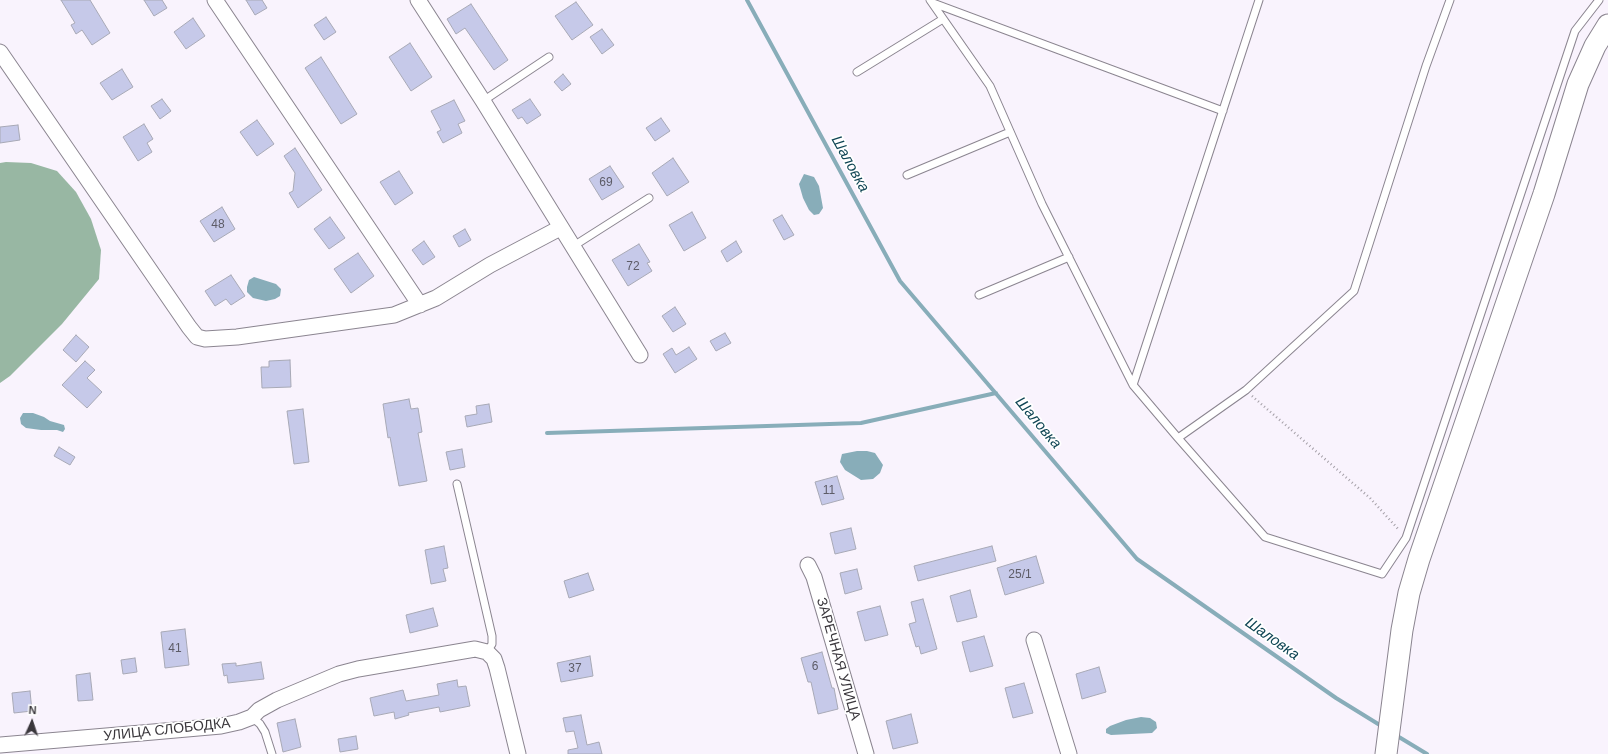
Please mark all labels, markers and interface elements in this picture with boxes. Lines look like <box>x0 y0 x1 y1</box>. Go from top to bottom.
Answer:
water label: Шаловка <box>827 133 873 195</box>
house number: 69 <box>599 176 613 190</box>
house number: 48 <box>211 218 225 232</box>
house number: 72 <box>626 260 640 274</box>
water label: Шаловка <box>1011 393 1065 453</box>
house number: 11 <box>823 484 835 498</box>
house number: 25/1 <box>1008 568 1032 582</box>
street label: ЗАРЕЧНАЯ УЛИЦА <box>812 596 864 722</box>
water label: Шаловка <box>1241 614 1303 664</box>
house number: 41 <box>168 642 182 656</box>
house number: 6 <box>812 660 818 674</box>
house number: 37 <box>568 662 582 676</box>
north arrow <box>12 702 52 742</box>
text: N <box>28 704 37 716</box>
street label: УЛИЦА СЛОБОДКА <box>103 715 231 745</box>

